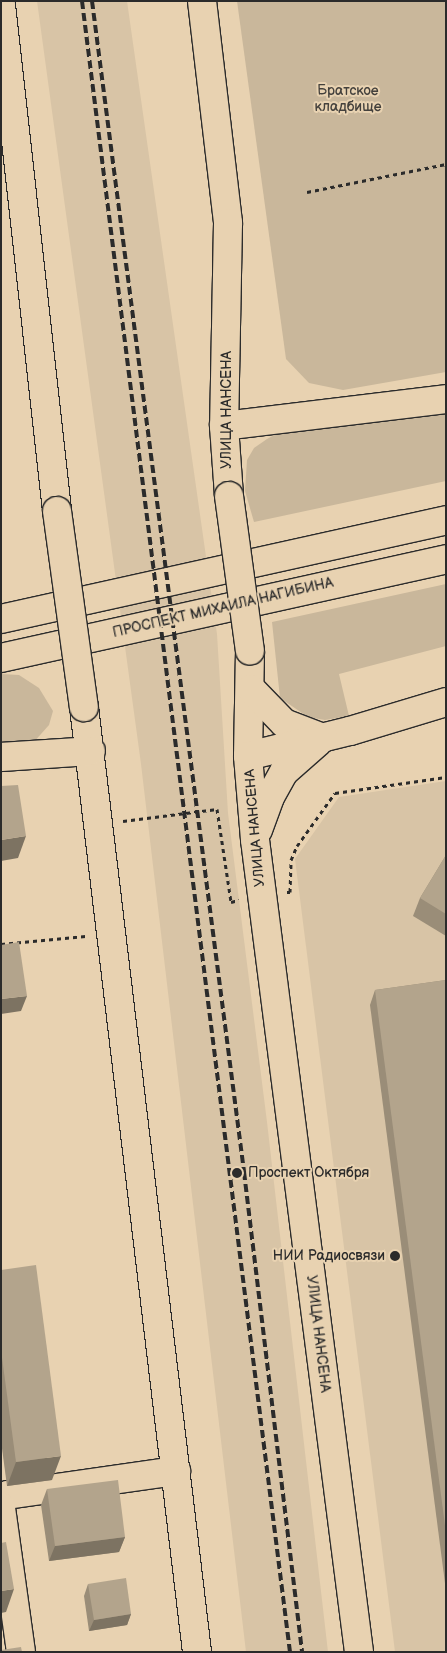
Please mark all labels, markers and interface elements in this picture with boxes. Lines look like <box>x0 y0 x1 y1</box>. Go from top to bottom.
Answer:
park label: Братское кладбище <box>315 83 381 115</box>
street label: УЛИЦА НАНСЕНА <box>219 351 235 469</box>
street label: ПРОСПЕКТ МИХАИЛА НАГИБИНА <box>111 574 335 642</box>
street label: УЛИЦА НАНСЕНА <box>241 768 269 888</box>
place label: Проспект Октября <box>248 1165 369 1181</box>
marker: Проспект Октября <box>230 1166 244 1180</box>
place label: НИИ Радиосвязи <box>273 1248 385 1264</box>
marker: НИИ Радиосвязи <box>389 1250 401 1262</box>
street label: УЛИЦА НАНСЕНА <box>302 1274 334 1394</box>

